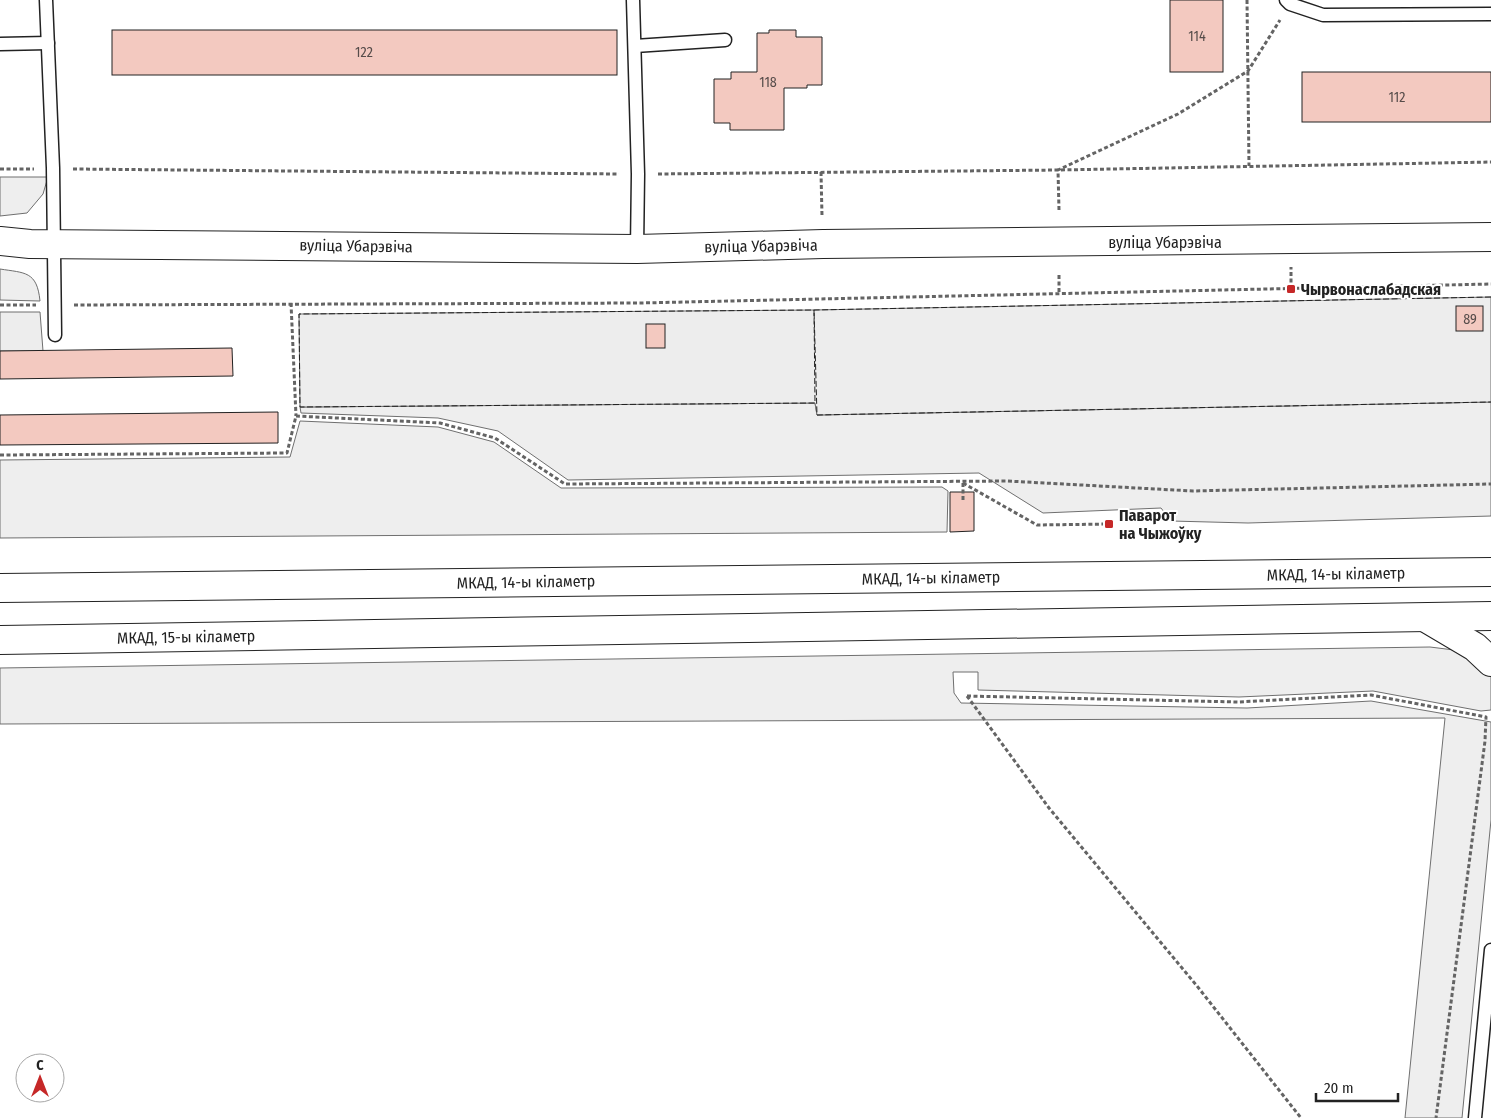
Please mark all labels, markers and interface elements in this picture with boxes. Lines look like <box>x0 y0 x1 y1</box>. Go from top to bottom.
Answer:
house number: 114 <box>1188 28 1206 45</box>
house number: 122 <box>355 44 373 61</box>
house number: 118 <box>759 74 777 91</box>
house number: 112 <box>1389 89 1405 106</box>
street label: вуліца Убарэвіча <box>1108 233 1222 252</box>
street label: вуліца Убарэвіча <box>299 236 413 256</box>
street label: вуліца Убарэвіча <box>704 236 818 256</box>
place label: Чырвонаслабадская <box>1301 280 1441 299</box>
marker: Чырвонаслабадская <box>1285 283 1297 295</box>
house number: 89 <box>1463 311 1477 328</box>
place label: Паварот на Чыжоўку <box>1119 506 1202 543</box>
marker: Паварот на Чыжоўку <box>1103 518 1115 530</box>
street label: МКАД, 14-ы кіламетр <box>1267 563 1405 585</box>
street label: МКАД, 14-ы кіламетр <box>862 567 1000 589</box>
street label: МКАД, 14-ы кіламетр <box>457 571 595 593</box>
street label: МКАД, 15-ы кіламетр <box>117 626 255 648</box>
north arrow <box>15 1053 65 1103</box>
text: С <box>36 1057 44 1074</box>
scale bar <box>1316 1070 1398 1102</box>
text: 20 m <box>1324 1079 1354 1097</box>

